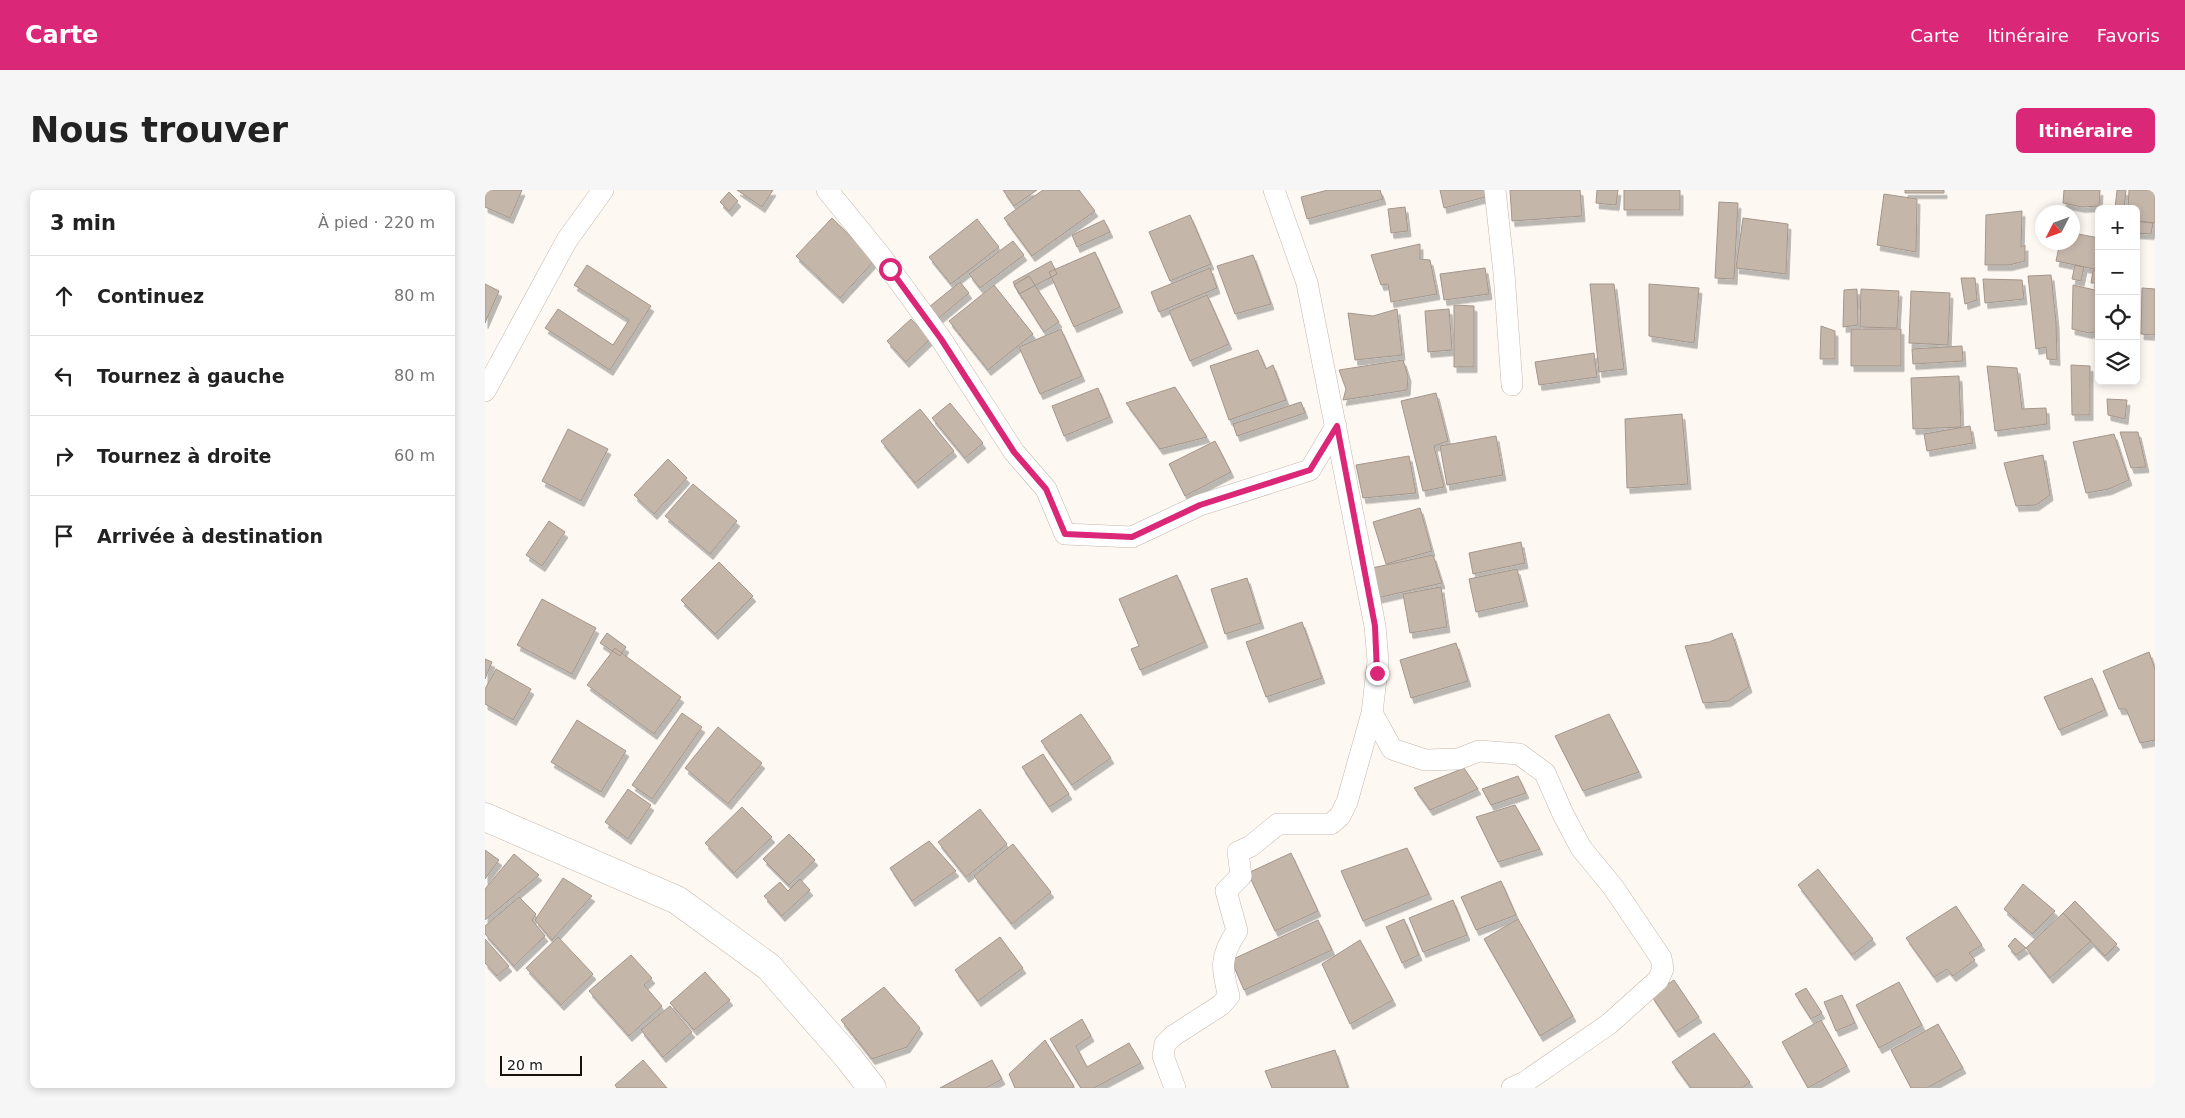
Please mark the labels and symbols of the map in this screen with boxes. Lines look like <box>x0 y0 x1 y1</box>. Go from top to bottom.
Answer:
north arrow <box>2035 205 2080 250</box>
route start <box>879 258 902 281</box>
route end <box>1366 662 1389 685</box>
scale bar <box>500 1053 583 1076</box>

